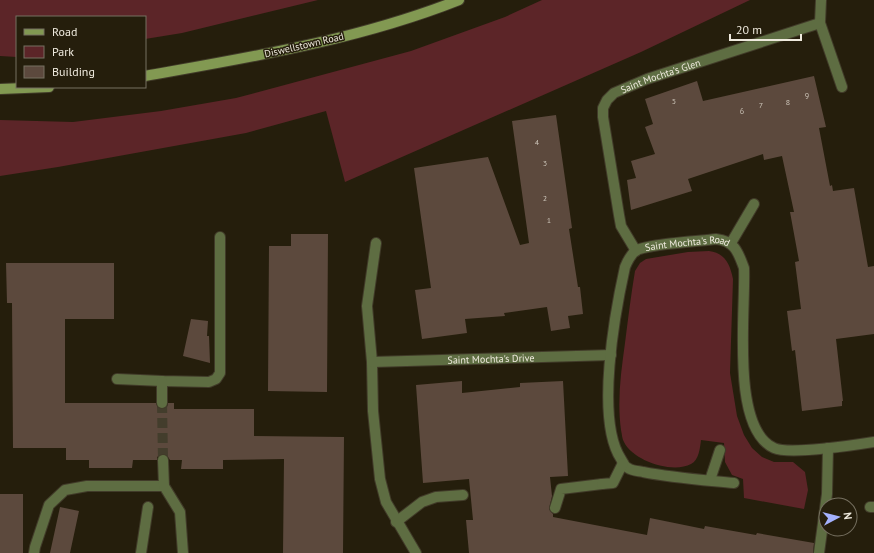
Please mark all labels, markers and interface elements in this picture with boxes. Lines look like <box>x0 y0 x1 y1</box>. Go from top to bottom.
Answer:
legend <box>16 16 146 88</box>
scale bar <box>730 16 801 42</box>
text: 20 m <box>736 22 762 37</box>
text: Road <box>52 24 77 39</box>
street label: Diswellstown Road <box>263 30 345 60</box>
text: Park <box>52 44 74 59</box>
street label: Saint Mochta's Glen <box>618 56 702 96</box>
text: Building <box>52 64 95 79</box>
house number: 9 <box>805 90 809 100</box>
house number: 5 <box>672 96 676 106</box>
house number: 8 <box>786 97 790 107</box>
house number: 7 <box>759 100 763 110</box>
house number: 6 <box>740 106 744 116</box>
house number: 4 <box>535 137 540 147</box>
house number: 3 <box>543 158 547 168</box>
house number: 2 <box>543 193 547 203</box>
house number: 1 <box>547 215 551 225</box>
street label: Saint Mochta's Road <box>644 232 733 254</box>
street label: Saint Mochta's Drive <box>447 351 535 366</box>
north arrow <box>818 497 858 537</box>
text: N <box>841 511 855 520</box>

